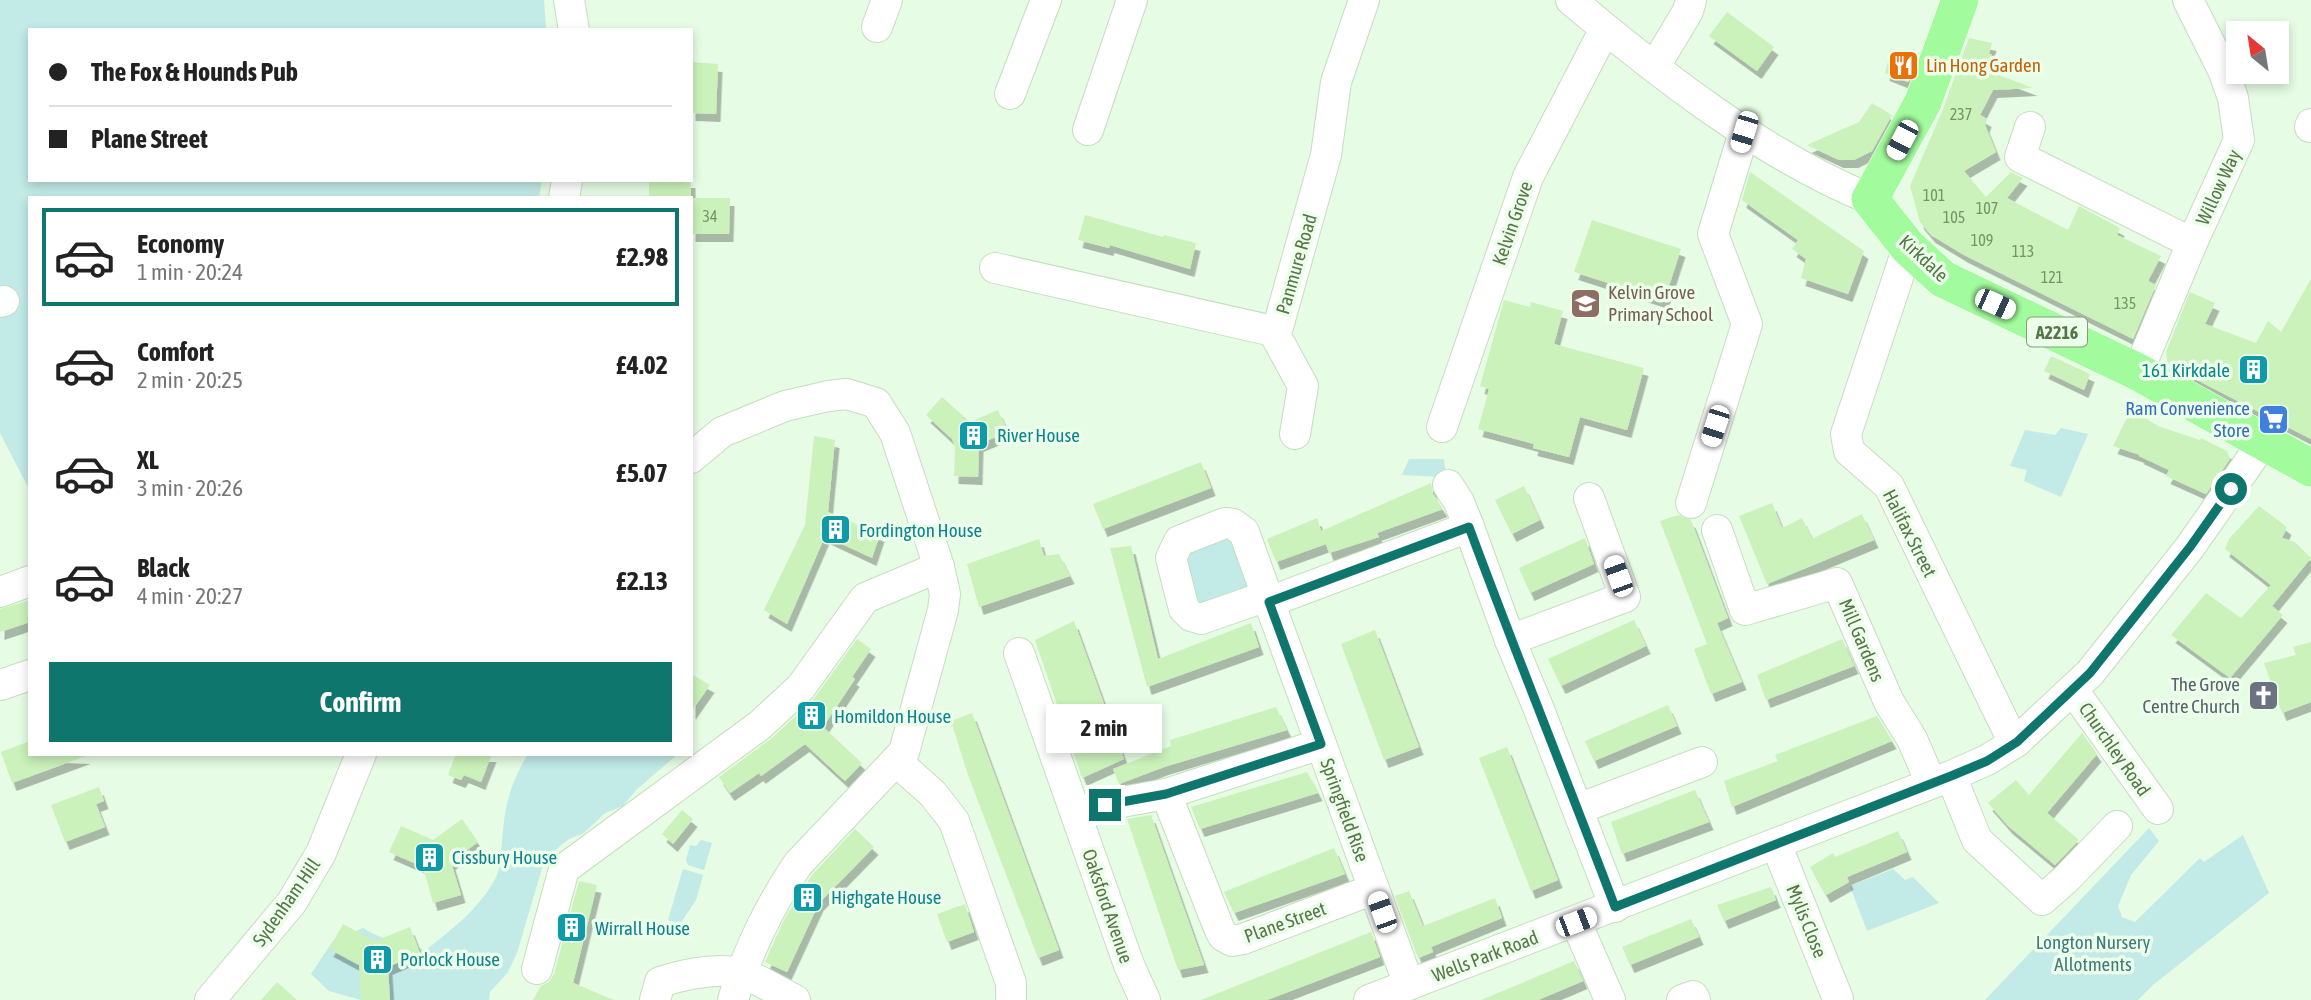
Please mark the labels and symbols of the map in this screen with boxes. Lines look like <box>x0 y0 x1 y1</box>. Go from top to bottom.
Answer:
north arrow <box>2226 21 2289 84</box>
restaurant icon: Lin Hong Garden <box>1886 48 1920 82</box>
place label: Lin Hong Garden <box>1926 54 2041 76</box>
house number: 237 <box>1950 105 1972 123</box>
car <box>1728 109 1761 155</box>
car <box>1883 117 1922 163</box>
street label: Willow Way <box>2191 146 2245 228</box>
street label: Kelvin Grove <box>1487 178 1537 268</box>
house number: 101 <box>1923 186 1945 204</box>
house number: 107 <box>1976 199 1998 217</box>
house number: 34 <box>702 207 718 225</box>
house number: 105 <box>1943 208 1965 226</box>
street label: Panmure Road <box>1271 211 1321 317</box>
street label: Kirkdale <box>1895 230 1953 286</box>
house number: 109 <box>1971 231 1993 249</box>
house number: 113 <box>2012 242 2034 260</box>
house number: 121 <box>2041 268 2063 286</box>
place label: Kelvin Grove Primary School <box>1608 281 1713 325</box>
school or university icon: Kelvin Grove Primary School <box>1568 286 1602 320</box>
car <box>1972 286 2019 322</box>
house number: 135 <box>2114 294 2136 312</box>
road number: A2216 <box>2027 318 2087 346</box>
building icon: 161 Kirkdale <box>2236 353 2270 387</box>
place label: 161 Kirkdale <box>2142 359 2230 381</box>
place label: Ram Convenience Store <box>2125 397 2250 441</box>
supermarket icon: Ram Convenience Store <box>2256 402 2290 436</box>
car <box>1699 403 1732 449</box>
building icon: River House <box>957 418 991 452</box>
place label: River House <box>997 424 1080 446</box>
route start <box>2215 473 2247 505</box>
street label: Halifax Street <box>1879 486 1941 580</box>
building icon: Fordington House <box>819 513 853 547</box>
place label: Fordington House <box>859 519 982 541</box>
car <box>1601 553 1636 599</box>
street label: Mill Gardens <box>1835 595 1889 685</box>
place label: The Grove Centre Church <box>2143 673 2240 717</box>
church icon: The Grove Centre Church <box>2246 678 2280 712</box>
street label: Churchley Road <box>2075 698 2155 800</box>
building icon: Homildon House <box>794 699 828 733</box>
callout: 2 min <box>1047 704 1163 752</box>
place label: Homildon House <box>834 705 951 727</box>
street label: Springfield Rise <box>1316 755 1374 865</box>
route end <box>1089 789 1121 821</box>
building icon: Cissbury House <box>412 840 446 874</box>
place label: Cissbury House <box>452 846 557 868</box>
street label: Oaksford Avenue <box>1078 846 1138 966</box>
street label: Sydenham Hill <box>248 854 324 950</box>
building icon: Highgate House <box>791 880 825 914</box>
street label: Mylis Close <box>1782 881 1832 961</box>
place label: Highgate House <box>831 886 941 908</box>
car <box>1365 889 1400 935</box>
street label: Plane Street <box>1241 897 1329 947</box>
car <box>1553 905 1600 939</box>
building icon: Wirrall House <box>555 911 589 945</box>
place label: Wirrall House <box>595 917 690 939</box>
street label: Wells Park Road <box>1429 926 1541 986</box>
park label: Longton Nursery Allotments <box>2036 931 2150 975</box>
building icon: Porlock House <box>360 942 394 976</box>
place label: Porlock House <box>400 948 500 970</box>

